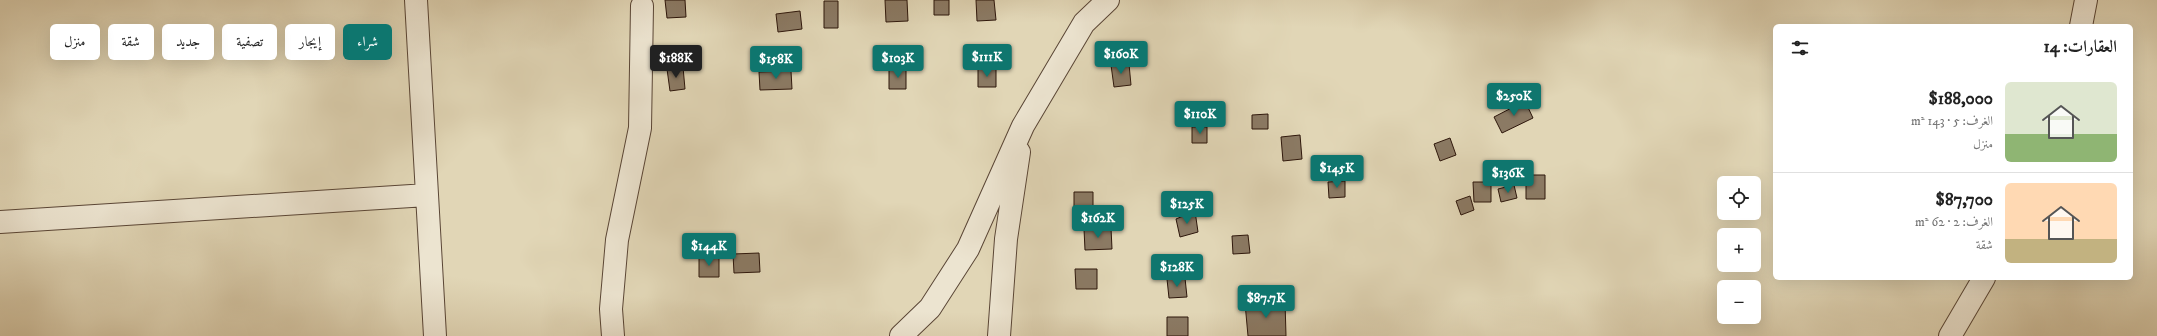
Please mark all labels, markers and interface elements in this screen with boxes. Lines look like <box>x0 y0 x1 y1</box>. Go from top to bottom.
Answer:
chip: منزل <box>50 24 100 60</box>
chip: شقة <box>108 24 154 60</box>
chip: جديد <box>162 24 214 60</box>
chip: تصفية <box>222 24 277 60</box>
chip: إيجار <box>285 24 335 60</box>
chip: شراء <box>343 24 392 60</box>
text: العقارات: 14 <box>2043 36 2117 58</box>
icon: filters <box>1789 37 1811 59</box>
pin: $160K <box>1093 41 1149 75</box>
pin: $111K <box>959 44 1015 78</box>
pin: $188K <box>648 45 704 79</box>
pin: $103K <box>870 45 926 79</box>
pin: $158K <box>748 46 804 80</box>
text: $160K <box>1104 46 1138 62</box>
text: $111K <box>972 49 1002 65</box>
text: $188K <box>659 50 693 66</box>
text: $103K <box>882 50 914 66</box>
text: $158K <box>759 51 793 67</box>
pin: $250K <box>1486 83 1542 117</box>
text: $250K <box>1496 88 1532 104</box>
text: $188,000 <box>1928 88 1993 110</box>
icon: home <box>2037 98 2085 146</box>
pin: $110K <box>1172 101 1228 135</box>
text: $110K <box>1184 106 1216 122</box>
text: الغرف: 5 · 143 m² <box>1911 113 1993 129</box>
text: منزل <box>1973 136 1993 152</box>
pin: $145K <box>1309 155 1365 189</box>
text: $145K <box>1320 160 1354 176</box>
pin: $136K <box>1480 160 1536 194</box>
text: $136K <box>1492 165 1524 181</box>
map controls <box>1717 176 1761 324</box>
button: locate <box>1717 176 1761 220</box>
text: $87,700 <box>1936 189 1993 211</box>
pin: $125K <box>1159 191 1215 225</box>
text: $125K <box>1170 196 1204 212</box>
icon: home <box>2037 199 2085 247</box>
pin: $162K <box>1070 205 1126 239</box>
text: $162K <box>1081 210 1115 226</box>
text: الغرف: 2 · 62 m² <box>1915 214 1993 230</box>
button: + <box>1717 228 1761 272</box>
pin: $144K <box>681 233 737 267</box>
text: شقة <box>1976 237 1993 253</box>
text: $144K <box>691 238 727 254</box>
pin: $128K <box>1149 254 1205 288</box>
text: $128K <box>1160 259 1194 275</box>
button: − <box>1717 280 1761 324</box>
pin: $87.7K <box>1233 285 1299 319</box>
text: $87.7K <box>1247 290 1285 306</box>

